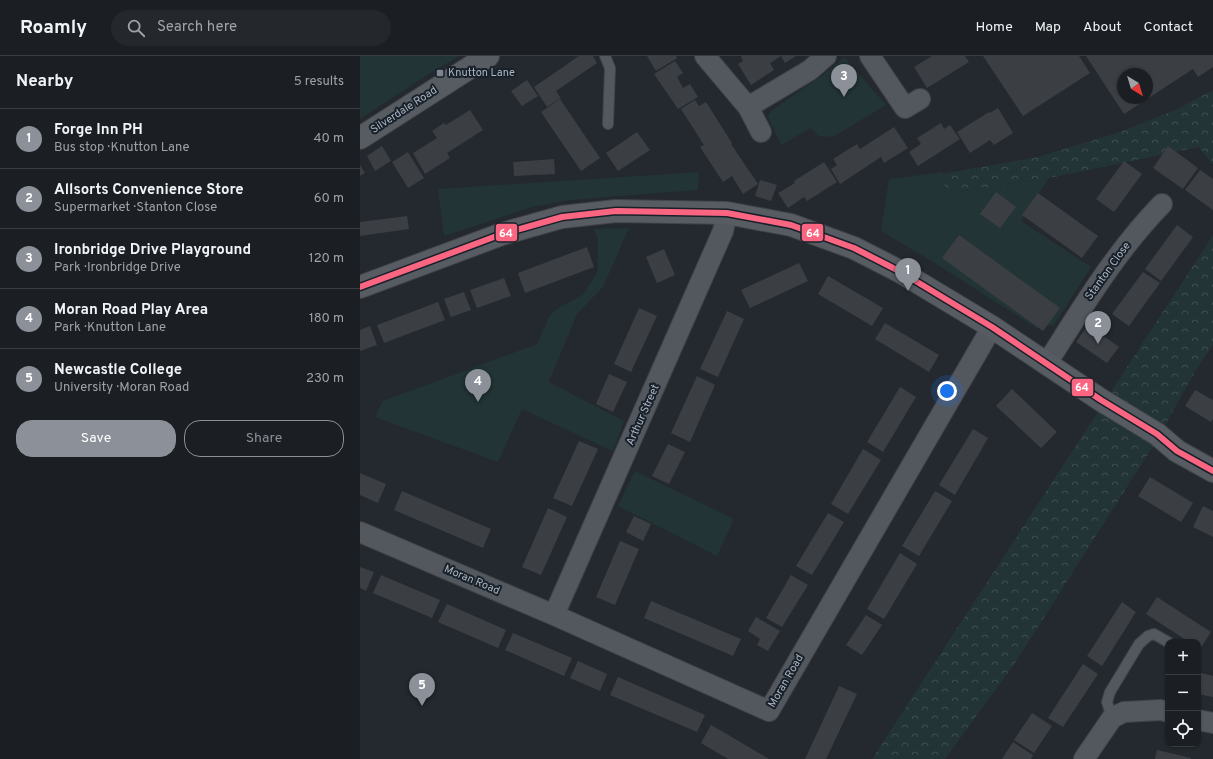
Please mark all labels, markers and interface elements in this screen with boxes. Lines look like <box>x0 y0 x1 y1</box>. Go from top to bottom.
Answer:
search box <box>111 10 391 46</box>
text: Roamly <box>20 16 87 40</box>
icon: search <box>125 17 147 39</box>
text: Search here <box>157 18 237 37</box>
text: Home <box>976 19 1013 36</box>
text: Map <box>1035 19 1061 36</box>
text: About <box>1083 19 1122 36</box>
text: Contact <box>1144 19 1193 36</box>
pin: 3 <box>831 64 857 97</box>
place label: Knutton Lane <box>448 66 515 80</box>
marker: Knutton Lane <box>435 68 445 78</box>
north arrow <box>1117 68 1153 104</box>
text: Nearby <box>16 71 73 93</box>
text: 5 results <box>294 74 344 90</box>
street label: Silverdale Road <box>368 83 440 137</box>
text: Forge Inn PH <box>54 121 143 140</box>
text: 1 <box>26 131 32 147</box>
text: 40 m <box>314 131 344 147</box>
text: Bus stop · Knutton Lane <box>54 140 189 156</box>
text: Allsorts Convenience Store <box>54 181 244 200</box>
text: 2 <box>25 191 33 207</box>
text: 60 m <box>314 191 344 207</box>
text: Supermarket · Stanton Close <box>54 200 217 216</box>
line badge: 64 <box>495 223 518 242</box>
line badge: 64 <box>801 223 824 242</box>
text: 64 <box>499 227 513 241</box>
text: 64 <box>806 227 820 241</box>
street label: Stanton Close <box>1082 239 1134 303</box>
text: Ironbridge Drive Playground <box>54 241 251 260</box>
text: 3 <box>25 251 33 267</box>
text: 120 m <box>309 251 344 267</box>
pin: 1 <box>895 258 921 291</box>
text: Park · Ironbridge Drive <box>54 260 181 276</box>
text: Moran Road Play Area <box>54 301 208 320</box>
text: 4 <box>25 311 33 327</box>
text: 180 m <box>309 311 344 327</box>
pin: 2 <box>1085 311 1111 344</box>
text: Park · Knutton Lane <box>54 320 166 336</box>
text: Newcastle College <box>54 361 182 380</box>
pin: 4 <box>465 369 491 402</box>
text: 5 <box>25 371 33 387</box>
text: 230 m <box>306 371 344 387</box>
line badge: 64 <box>1071 378 1094 397</box>
text: University · Moran Road <box>54 380 189 396</box>
your location <box>937 381 957 401</box>
text: 64 <box>1075 381 1089 395</box>
street label: Arthur Street <box>623 382 663 448</box>
button: Save <box>16 420 176 457</box>
button: Share <box>184 420 344 457</box>
street label: Moran Road <box>442 562 502 598</box>
map controls <box>1165 639 1201 747</box>
button: + <box>1165 639 1201 675</box>
street label: Moran Road <box>765 652 807 710</box>
pin: 5 <box>409 673 435 706</box>
button: − <box>1165 675 1201 711</box>
button: locate <box>1165 711 1201 747</box>

